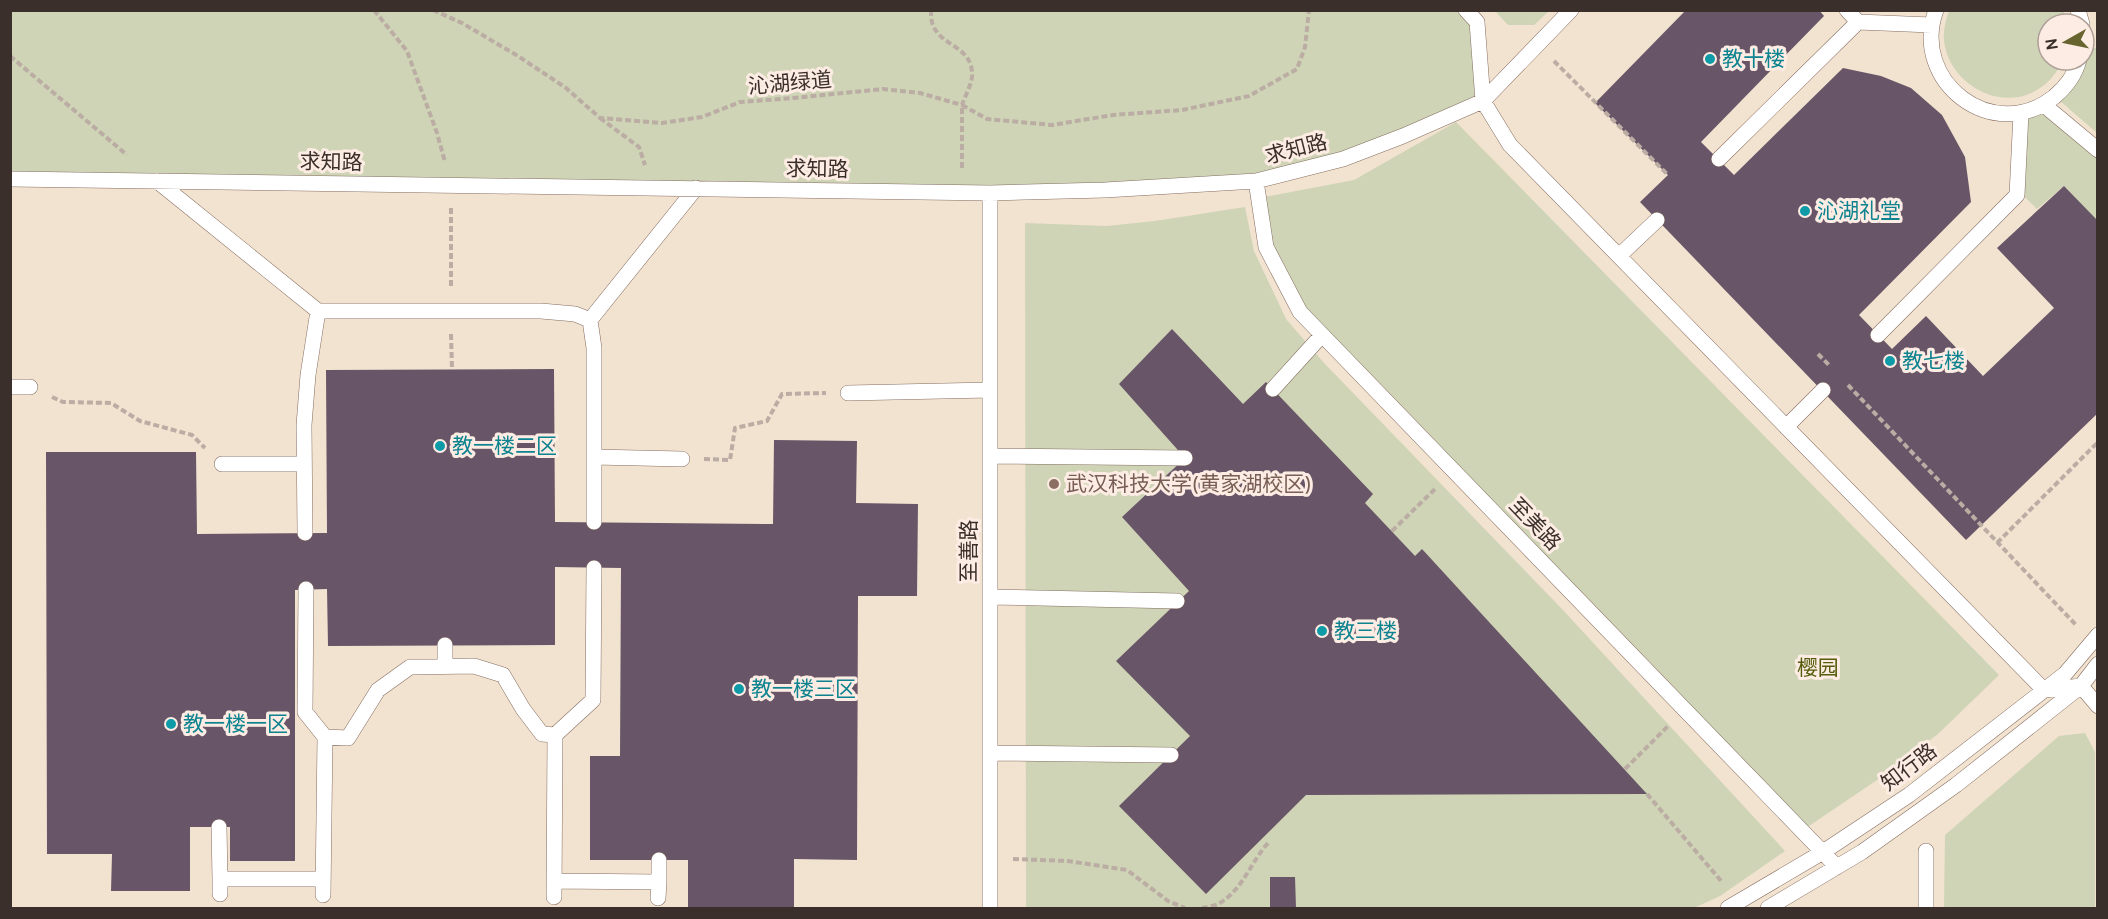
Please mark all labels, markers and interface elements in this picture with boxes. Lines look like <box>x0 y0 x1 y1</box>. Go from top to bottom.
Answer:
north arrow <box>2036 12 2096 72</box>
text: N <box>2042 37 2064 51</box>
place label: 教十楼 <box>1722 47 1785 74</box>
marker: 教十楼 <box>1703 52 1717 66</box>
street label: 沁湖绿道 <box>747 67 833 102</box>
street label: 求知路 <box>1263 130 1330 171</box>
street label: 求知路 <box>299 149 363 178</box>
street label: 求知路 <box>785 156 849 185</box>
place label: 沁湖礼堂 <box>1817 199 1901 226</box>
marker: 沁湖礼堂 <box>1798 204 1812 218</box>
place label: 教七楼 <box>1902 349 1965 376</box>
marker: 教七楼 <box>1883 354 1897 368</box>
place label: 教一楼二区 <box>452 434 557 461</box>
marker: 教一楼二区 <box>433 439 447 453</box>
place label: 武汉科技大学(黄家湖校区) <box>1066 472 1311 499</box>
marker: 武汉科技大学(黄家湖校区) <box>1047 477 1061 491</box>
street label: 至美路 <box>1502 493 1566 557</box>
street label: 至善路 <box>957 520 984 583</box>
place label: 教三楼 <box>1334 619 1397 646</box>
marker: 教三楼 <box>1315 624 1329 638</box>
park label: 樱园 <box>1797 656 1839 683</box>
place label: 教一楼三区 <box>751 677 856 704</box>
marker: 教一楼三区 <box>732 682 746 696</box>
place label: 教一楼一区 <box>183 712 288 739</box>
marker: 教一楼一区 <box>164 717 178 731</box>
street label: 知行路 <box>1877 738 1943 798</box>

